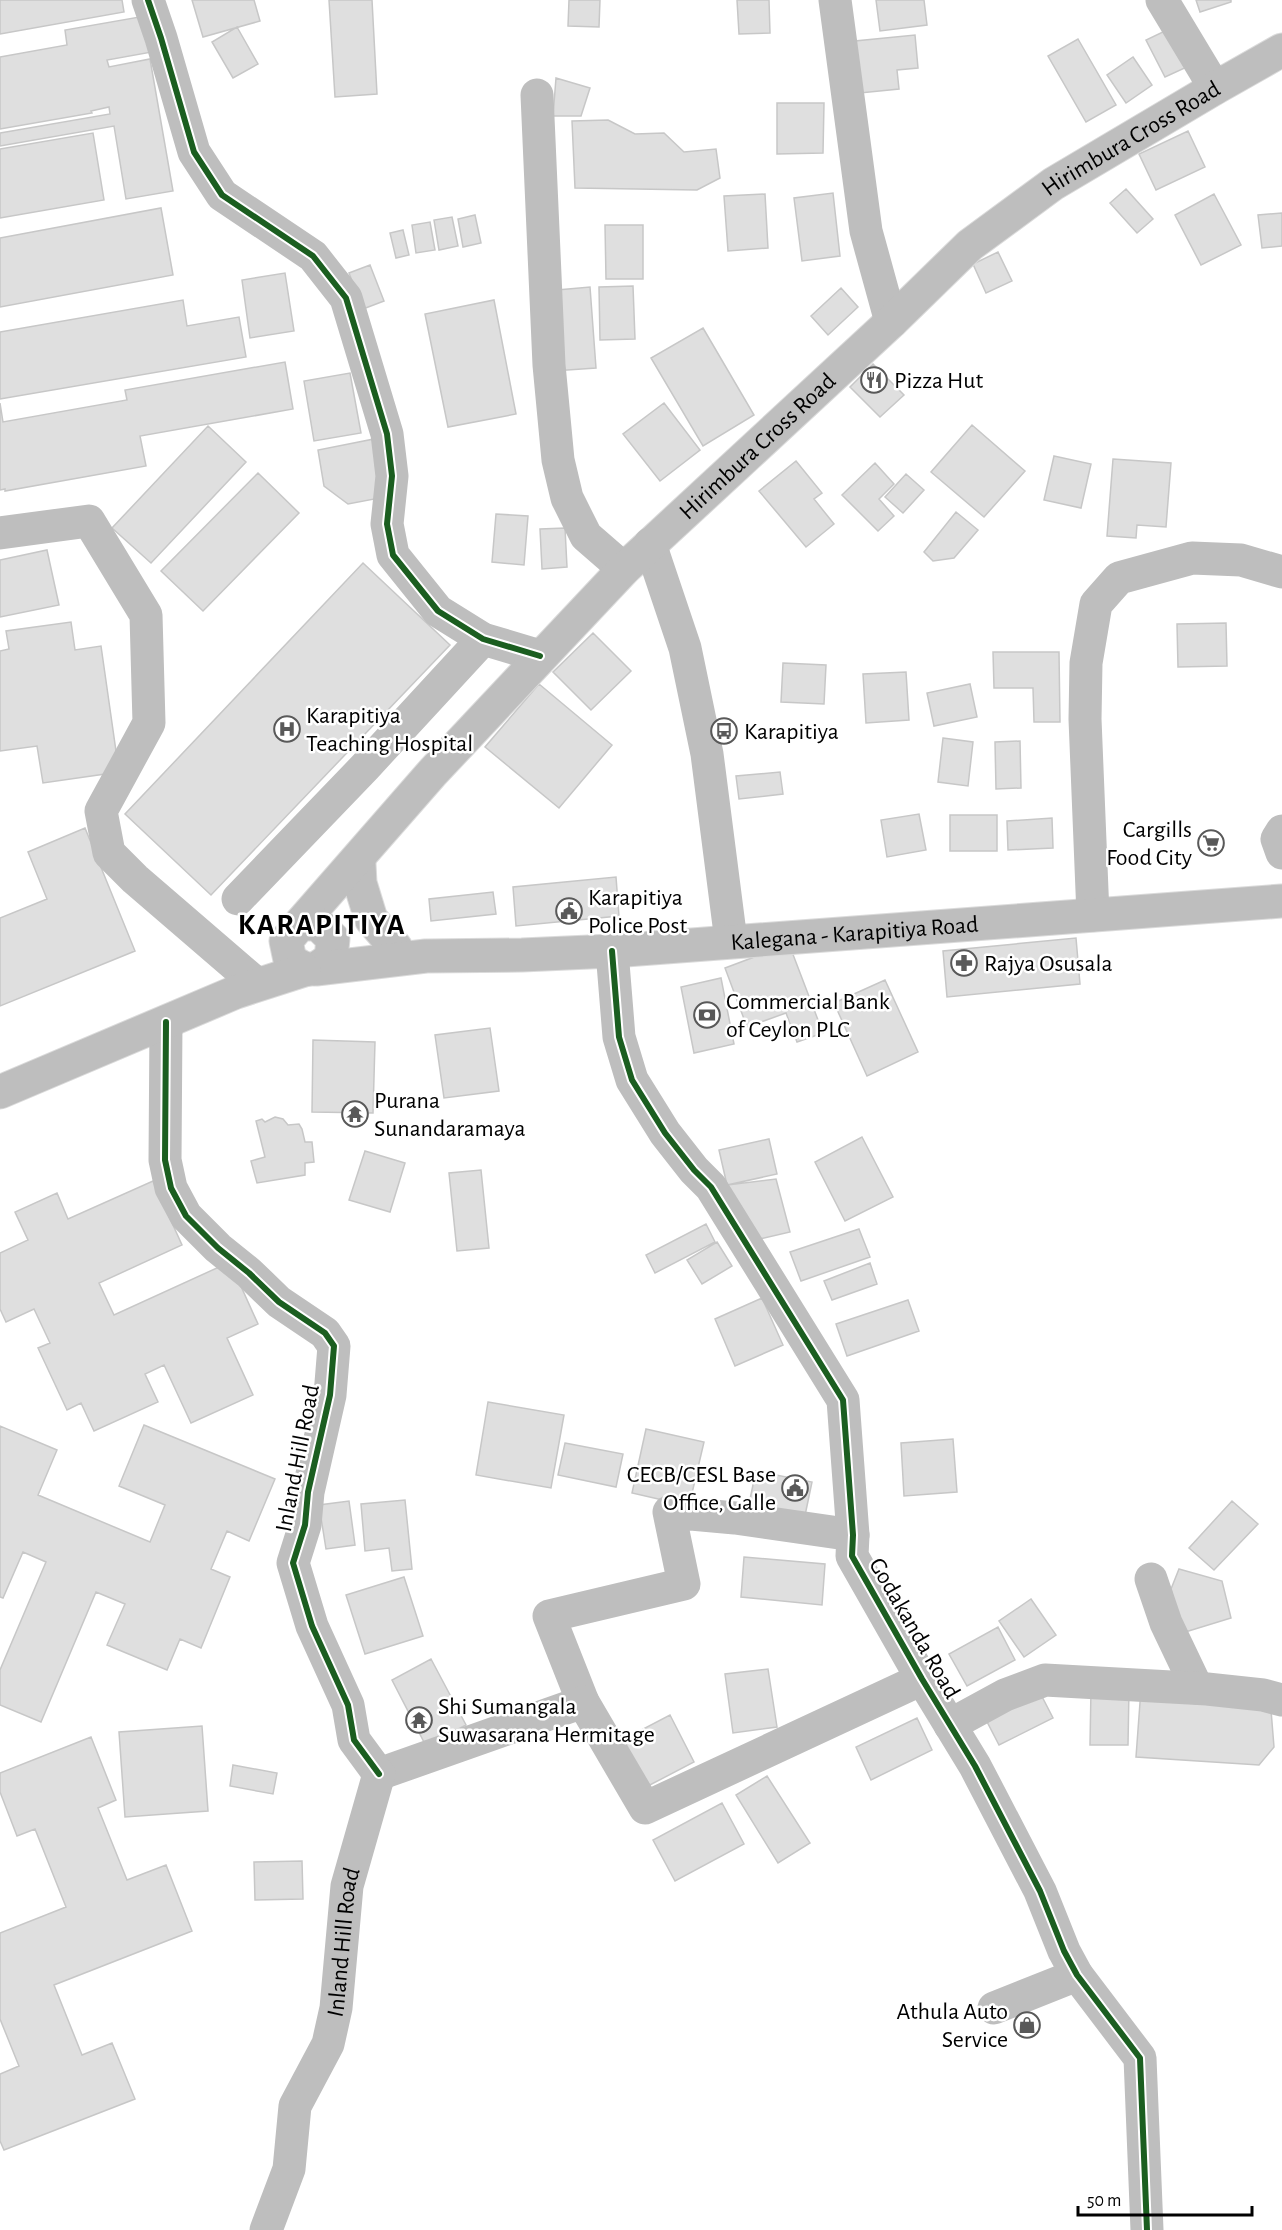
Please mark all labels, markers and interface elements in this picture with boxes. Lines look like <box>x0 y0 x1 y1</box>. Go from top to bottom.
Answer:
street label: Hirimbura Cross Road <box>1037 77 1225 201</box>
restaurant icon: Pizza Hut <box>859 365 889 395</box>
street label: Hirimbura Cross Road <box>675 369 840 524</box>
place label: Pizza Hut <box>894 369 984 393</box>
place label: Karapitiya Teaching Hospital <box>306 704 473 756</box>
hospital icon: Karapitiya Teaching Hospital <box>272 714 302 744</box>
bus stop icon: Karapitiya <box>709 716 739 746</box>
place label: Karapitiya <box>744 720 839 744</box>
place label: Cargills Food City <box>1106 818 1192 870</box>
supermarket icon: Cargills Food City <box>1196 828 1226 858</box>
place label: Karapitiya Police Post <box>588 886 687 938</box>
public building icon: Karapitiya Police Post <box>554 896 584 926</box>
district label: KARAPITIYA <box>238 910 406 940</box>
street label: Kalegana - Karapitiya Road <box>730 913 979 955</box>
pharmacy icon: Rajya Osusala <box>949 948 979 978</box>
place label: Rajya Osusala <box>984 952 1113 976</box>
place label: Commercial Bank of Ceylon PLC <box>726 990 890 1042</box>
bank icon: Commercial Bank of Ceylon PLC <box>692 1000 722 1030</box>
place label: Purana Sunandaramaya <box>374 1089 526 1141</box>
temple icon: Purana Sunandaramaya <box>340 1099 370 1129</box>
street label: Inland Hill Road <box>272 1382 324 1534</box>
place label: CECB/CESL Base Office, Galle <box>627 1463 776 1515</box>
public building icon: CECB/CESL Base Office, Galle <box>780 1473 810 1503</box>
street label: Godakanda Road <box>864 1554 964 1703</box>
place label: Shi Sumangala Suwasarana Hermitage <box>438 1695 655 1747</box>
temple icon: Shi Sumangala Suwasarana Hermitage <box>404 1705 434 1735</box>
street label: Inland Hill Road <box>323 1865 365 2019</box>
place label: Athula Auto Service <box>897 2000 1008 2052</box>
shop icon: Athula Auto Service <box>1012 2010 1042 2040</box>
scale bar <box>1078 2179 1252 2217</box>
text: 50 m <box>1087 2192 1121 2210</box>

